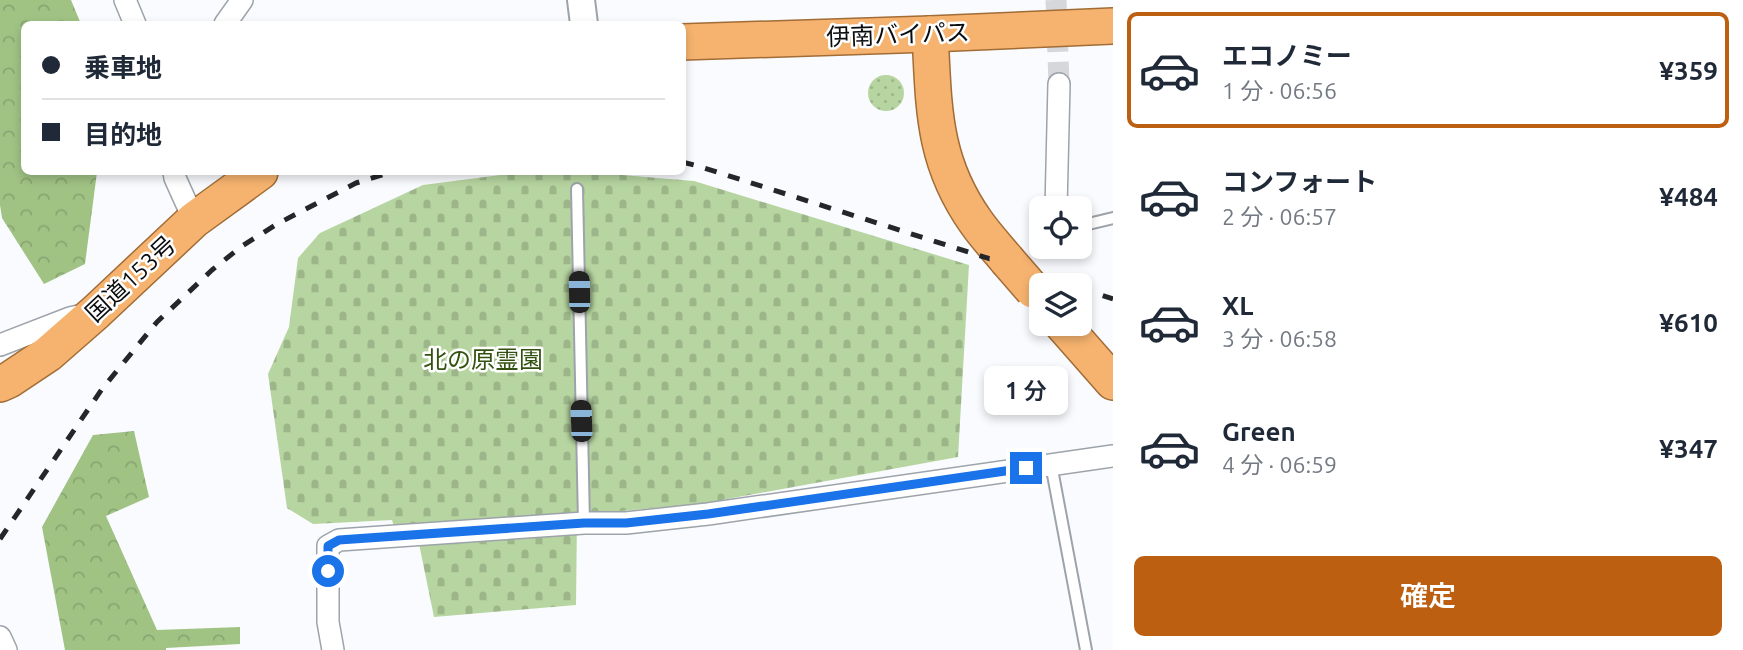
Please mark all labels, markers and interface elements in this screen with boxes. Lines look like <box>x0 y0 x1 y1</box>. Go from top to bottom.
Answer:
street label: 伊南バイパス <box>826 19 970 50</box>
icon: car <box>1138 39 1201 102</box>
text: エコノミー <box>1222 41 1352 70</box>
text: 乗車地 <box>84 53 162 82</box>
text: ¥359 <box>1659 56 1718 85</box>
text: 1 分 · 06:56 <box>1222 78 1337 103</box>
text: 目的地 <box>84 120 162 149</box>
icon: car <box>1138 165 1201 228</box>
text: コンフォート <box>1222 167 1377 196</box>
text: ¥484 <box>1659 182 1718 211</box>
map controls <box>1029 196 1092 336</box>
button: locate <box>1029 196 1092 259</box>
text: 2 分 · 06:57 <box>1222 204 1337 229</box>
street label: 国道153号 <box>80 230 181 327</box>
car <box>569 271 590 313</box>
button: layers <box>1029 273 1092 336</box>
icon: car <box>1138 291 1201 354</box>
text: XL <box>1222 291 1253 320</box>
text: ¥610 <box>1659 308 1718 337</box>
text: 3 分 · 06:58 <box>1222 326 1337 351</box>
park label: 北の原霊園 <box>423 346 543 373</box>
callout: 1 分 <box>984 366 1068 416</box>
text: 1 分 <box>1005 378 1047 403</box>
car <box>570 400 593 442</box>
icon: car <box>1138 417 1201 480</box>
text: Green <box>1222 417 1296 446</box>
text: ¥347 <box>1659 434 1718 463</box>
route end <box>1010 452 1042 484</box>
text: 4 分 · 06:59 <box>1222 452 1337 477</box>
route start <box>312 555 344 587</box>
button: 確定 <box>1134 556 1722 636</box>

